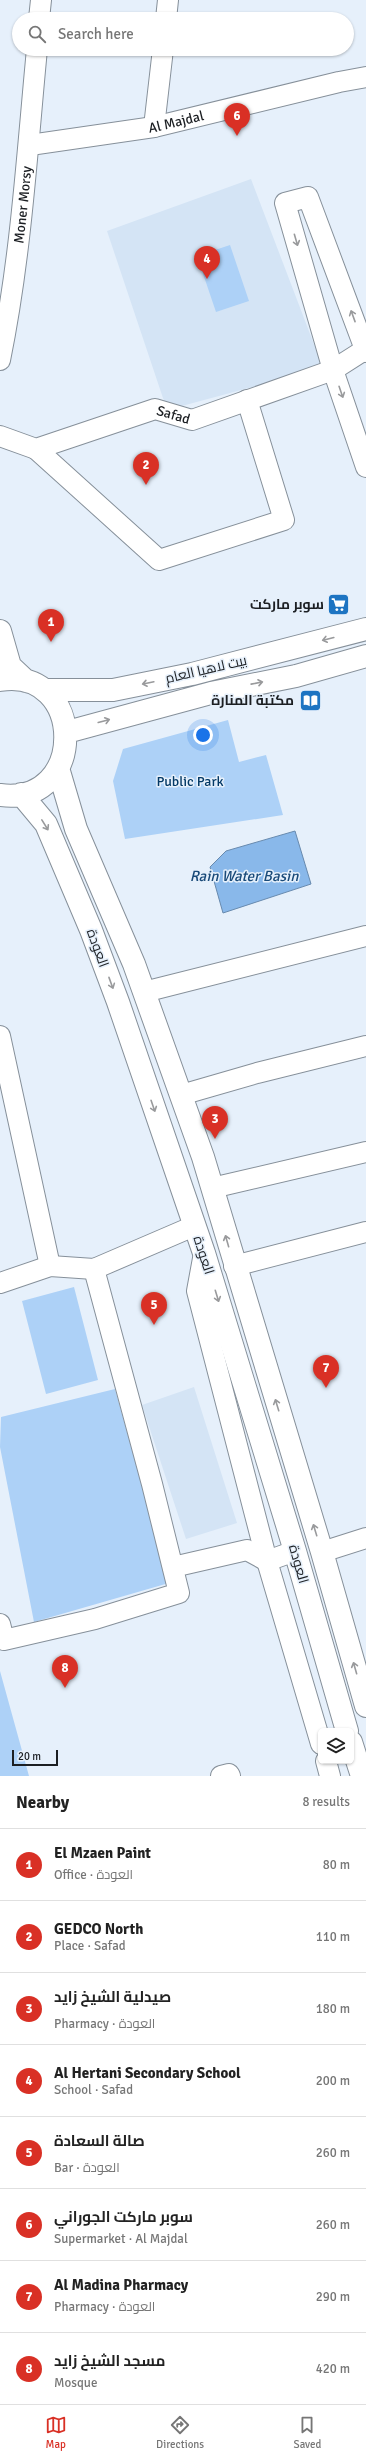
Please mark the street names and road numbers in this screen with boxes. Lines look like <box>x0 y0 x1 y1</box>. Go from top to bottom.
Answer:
street label: Al Majdal <box>147 107 206 137</box>
street label: Moner Morsy <box>10 165 35 244</box>
street label: Safad <box>154 402 192 428</box>
street label: بيت لاهيا العام <box>164 652 249 688</box>
street label: العودة <box>83 927 112 970</box>
street label: العودة <box>189 1234 218 1277</box>
street label: العودة <box>285 1543 312 1585</box>

